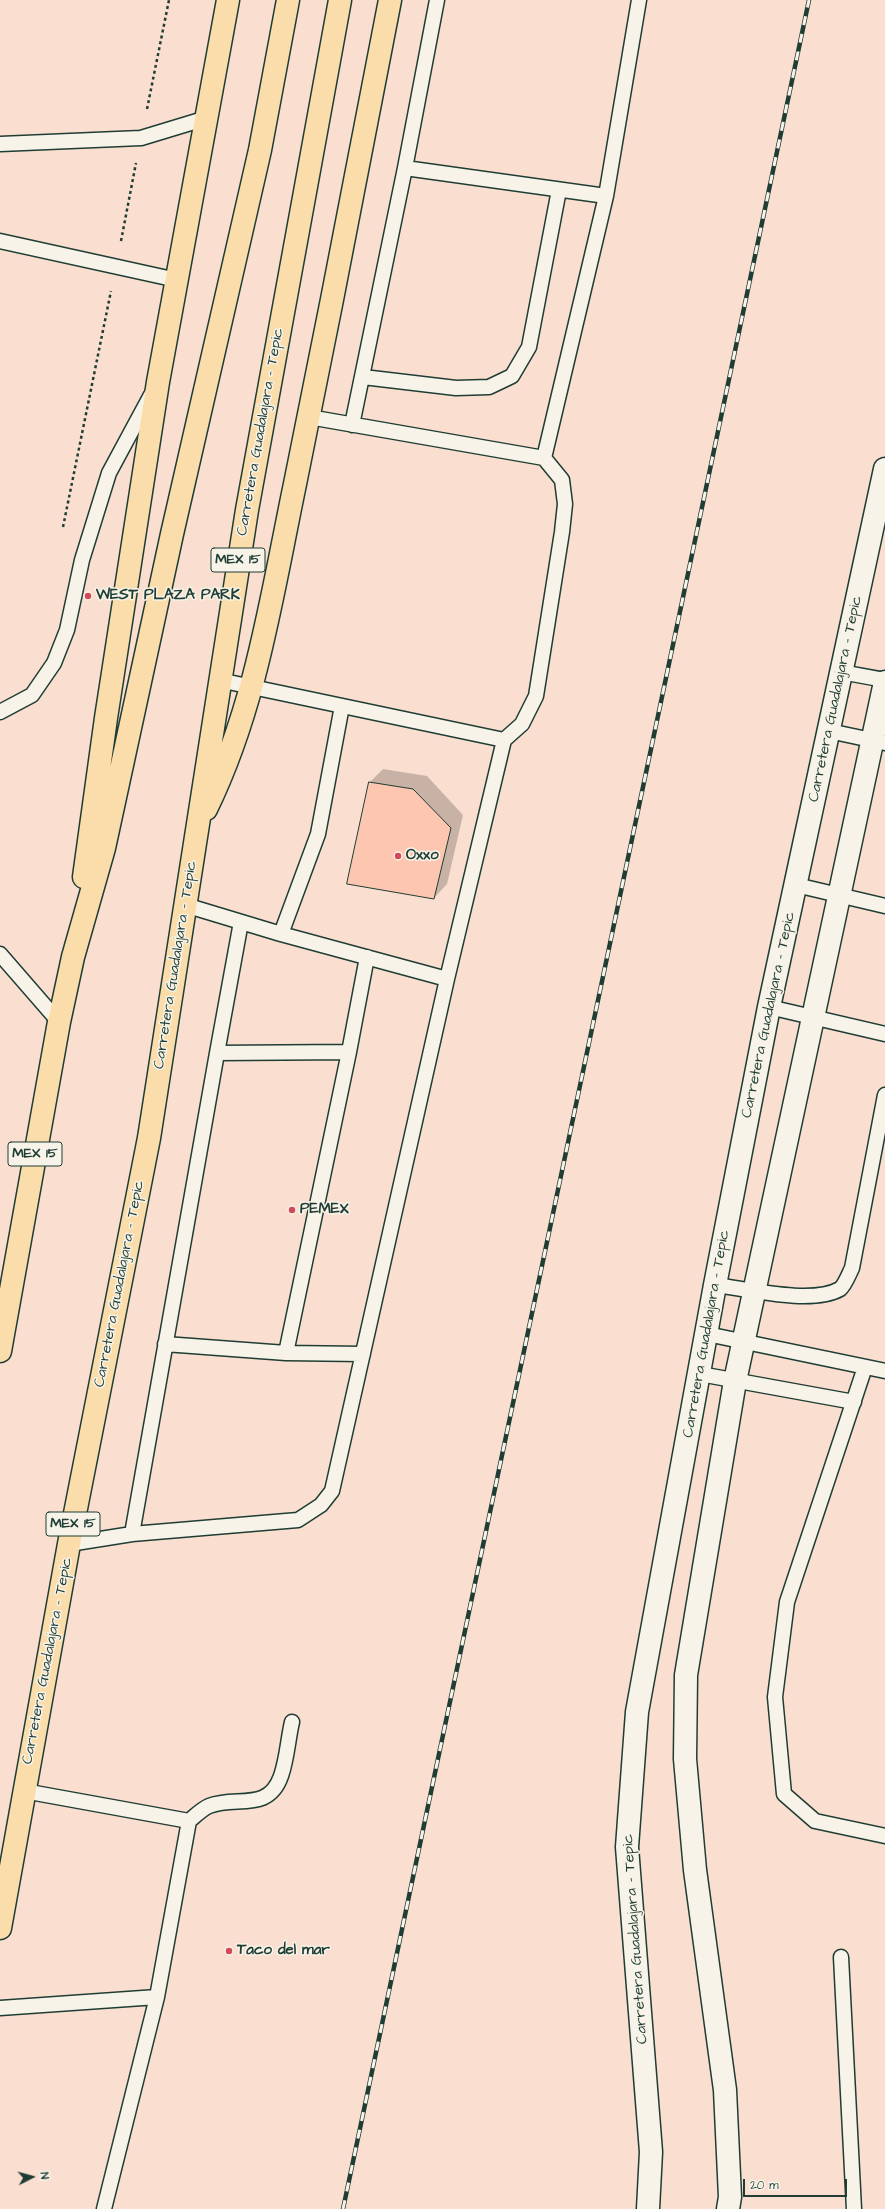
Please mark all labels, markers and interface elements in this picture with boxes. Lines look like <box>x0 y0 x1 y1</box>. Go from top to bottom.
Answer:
street label: Carretera Guadalajara - Tepic <box>234 327 288 537</box>
road number: MEX 15 <box>211 548 265 572</box>
place label: WEST PLAZA PARK <box>96 587 240 605</box>
marker: WEST PLAZA PARK <box>83 591 93 601</box>
street label: Carretera Guadalajara - Tepic <box>805 594 867 804</box>
place label: Oxxo <box>406 847 439 865</box>
marker: Oxxo <box>393 851 403 861</box>
street label: Carretera Guadalajara - Tepic <box>151 860 201 1070</box>
street label: Carretera Guadalajara - Tepic <box>738 910 800 1120</box>
road number: MEX 15 <box>8 1142 62 1166</box>
street label: Carretera Guadalajara - Tepic <box>91 1179 149 1389</box>
place label: PEMEX <box>300 1201 349 1219</box>
marker: PEMEX <box>287 1205 297 1215</box>
street label: Carretera Guadalajara - Tepic <box>680 1229 734 1439</box>
road number: MEX 15 <box>46 1512 100 1536</box>
street label: Carretera Guadalajara - Tepic <box>19 1556 77 1766</box>
street label: Carretera Guadalajara - Tepic <box>620 1833 652 2045</box>
place label: Taco del mar <box>237 1942 330 1960</box>
marker: Taco del mar <box>224 1946 234 1956</box>
north arrow <box>12 2157 52 2197</box>
text: N <box>37 2171 52 2180</box>
scale bar <box>745 2171 849 2197</box>
text: 20 m <box>750 2177 779 2194</box>

